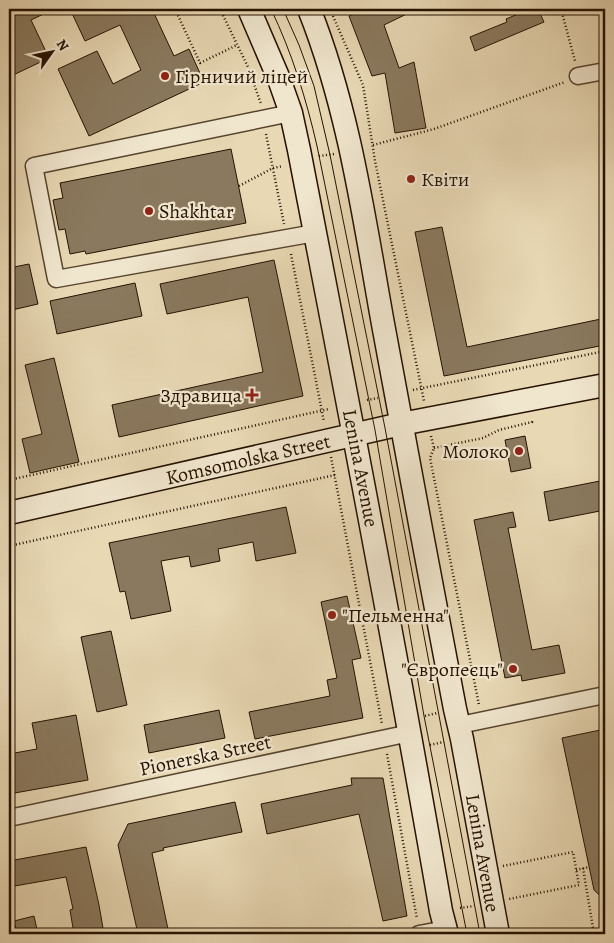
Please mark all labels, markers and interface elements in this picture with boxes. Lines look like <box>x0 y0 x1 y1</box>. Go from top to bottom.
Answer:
north arrow <box>28 28 78 78</box>
text: N <box>52 36 73 55</box>
place label: Гірничий ліцей <box>175 63 308 90</box>
marker: Гірничий ліцей <box>159 70 171 82</box>
place label: Квіти <box>421 166 470 193</box>
marker: Квіти <box>405 173 417 185</box>
place label: Shakhtar <box>159 198 234 225</box>
marker: Shakhtar <box>143 205 155 217</box>
place label: Здравица <box>160 382 243 409</box>
marker: Здравица <box>246 389 258 401</box>
street label: Lenina Avenue <box>336 407 385 529</box>
street label: Komsomolska Street <box>163 427 333 492</box>
place label: Молоко <box>442 438 509 465</box>
marker: Молоко <box>513 445 525 457</box>
place label: "Пельменна" <box>342 602 449 629</box>
marker: "Пельменна" <box>326 609 338 621</box>
place label: "Європеєць" <box>401 656 503 683</box>
marker: "Європеєць" <box>507 663 519 675</box>
street label: Pionerska Street <box>137 728 274 783</box>
street label: Lenina Avenue <box>459 792 506 914</box>

